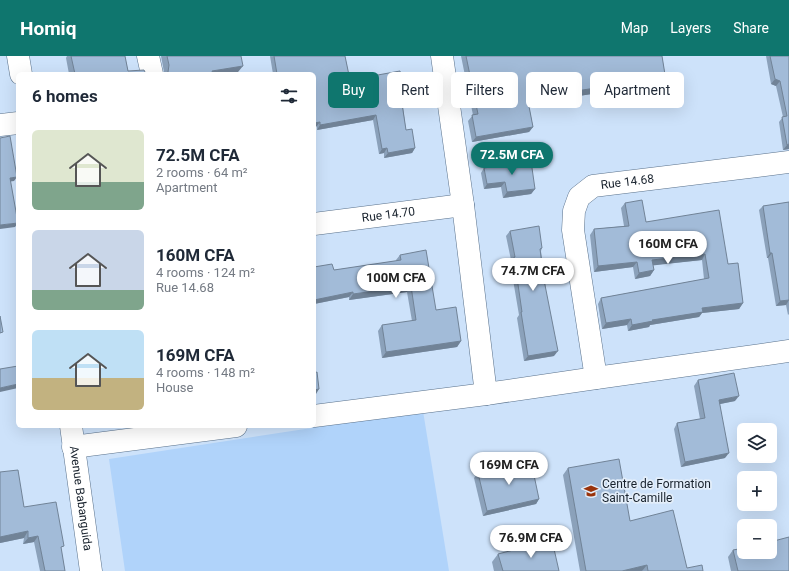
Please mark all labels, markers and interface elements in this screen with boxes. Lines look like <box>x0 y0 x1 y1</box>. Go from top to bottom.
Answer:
text: Homiq <box>20 17 76 40</box>
text: Map <box>621 20 648 36</box>
text: Layers <box>670 20 711 36</box>
text: Share <box>733 20 769 36</box>
chip: Buy <box>328 72 379 108</box>
chip: Rent <box>387 72 443 108</box>
chip: Filters <box>451 72 518 108</box>
chip: New <box>526 72 582 108</box>
chip: Apartment <box>590 72 684 108</box>
icon: filters <box>278 85 300 107</box>
text: 6 homes <box>32 86 98 106</box>
pin: 72.5M CFA <box>466 142 558 176</box>
text: 72.5M CFA <box>156 145 240 165</box>
icon: home <box>64 146 112 194</box>
text: 72.5M CFA <box>480 147 544 162</box>
text: 2 rooms · 64 m² <box>156 165 248 180</box>
street label: Rue 14.68 <box>600 172 655 192</box>
text: Apartment <box>156 180 218 195</box>
street label: Rue 14.70 <box>361 204 416 225</box>
pin: 160M CFA <box>627 231 709 265</box>
text: 160M CFA <box>638 236 698 251</box>
text: 160M CFA <box>156 245 235 265</box>
icon: home <box>64 246 112 294</box>
pin: 74.7M CFA <box>487 258 579 292</box>
text: 74.7M CFA <box>501 263 565 278</box>
text: 4 rooms · 124 m² <box>156 265 255 280</box>
pin: 100M CFA <box>355 265 437 299</box>
text: 100M CFA <box>366 270 426 285</box>
text: Rue 14.68 <box>156 280 214 295</box>
text: 169M CFA <box>156 345 235 365</box>
icon: home <box>64 346 112 394</box>
text: 4 rooms · 148 m² <box>156 365 255 380</box>
text: House <box>156 380 193 395</box>
map controls <box>737 423 777 559</box>
button: layers <box>737 423 777 463</box>
street label: Avenue Babanguida <box>67 445 95 552</box>
pin: 169M CFA <box>468 452 550 486</box>
text: 169M CFA <box>479 457 539 472</box>
button: + <box>737 471 777 511</box>
place label: Centre de Formation Saint-Camille <box>602 477 711 505</box>
school or university icon: Centre de Formation Saint-Camille <box>583 483 599 499</box>
button: − <box>737 519 777 559</box>
pin: 76.9M CFA <box>485 525 577 559</box>
text: 76.9M CFA <box>499 530 563 545</box>

